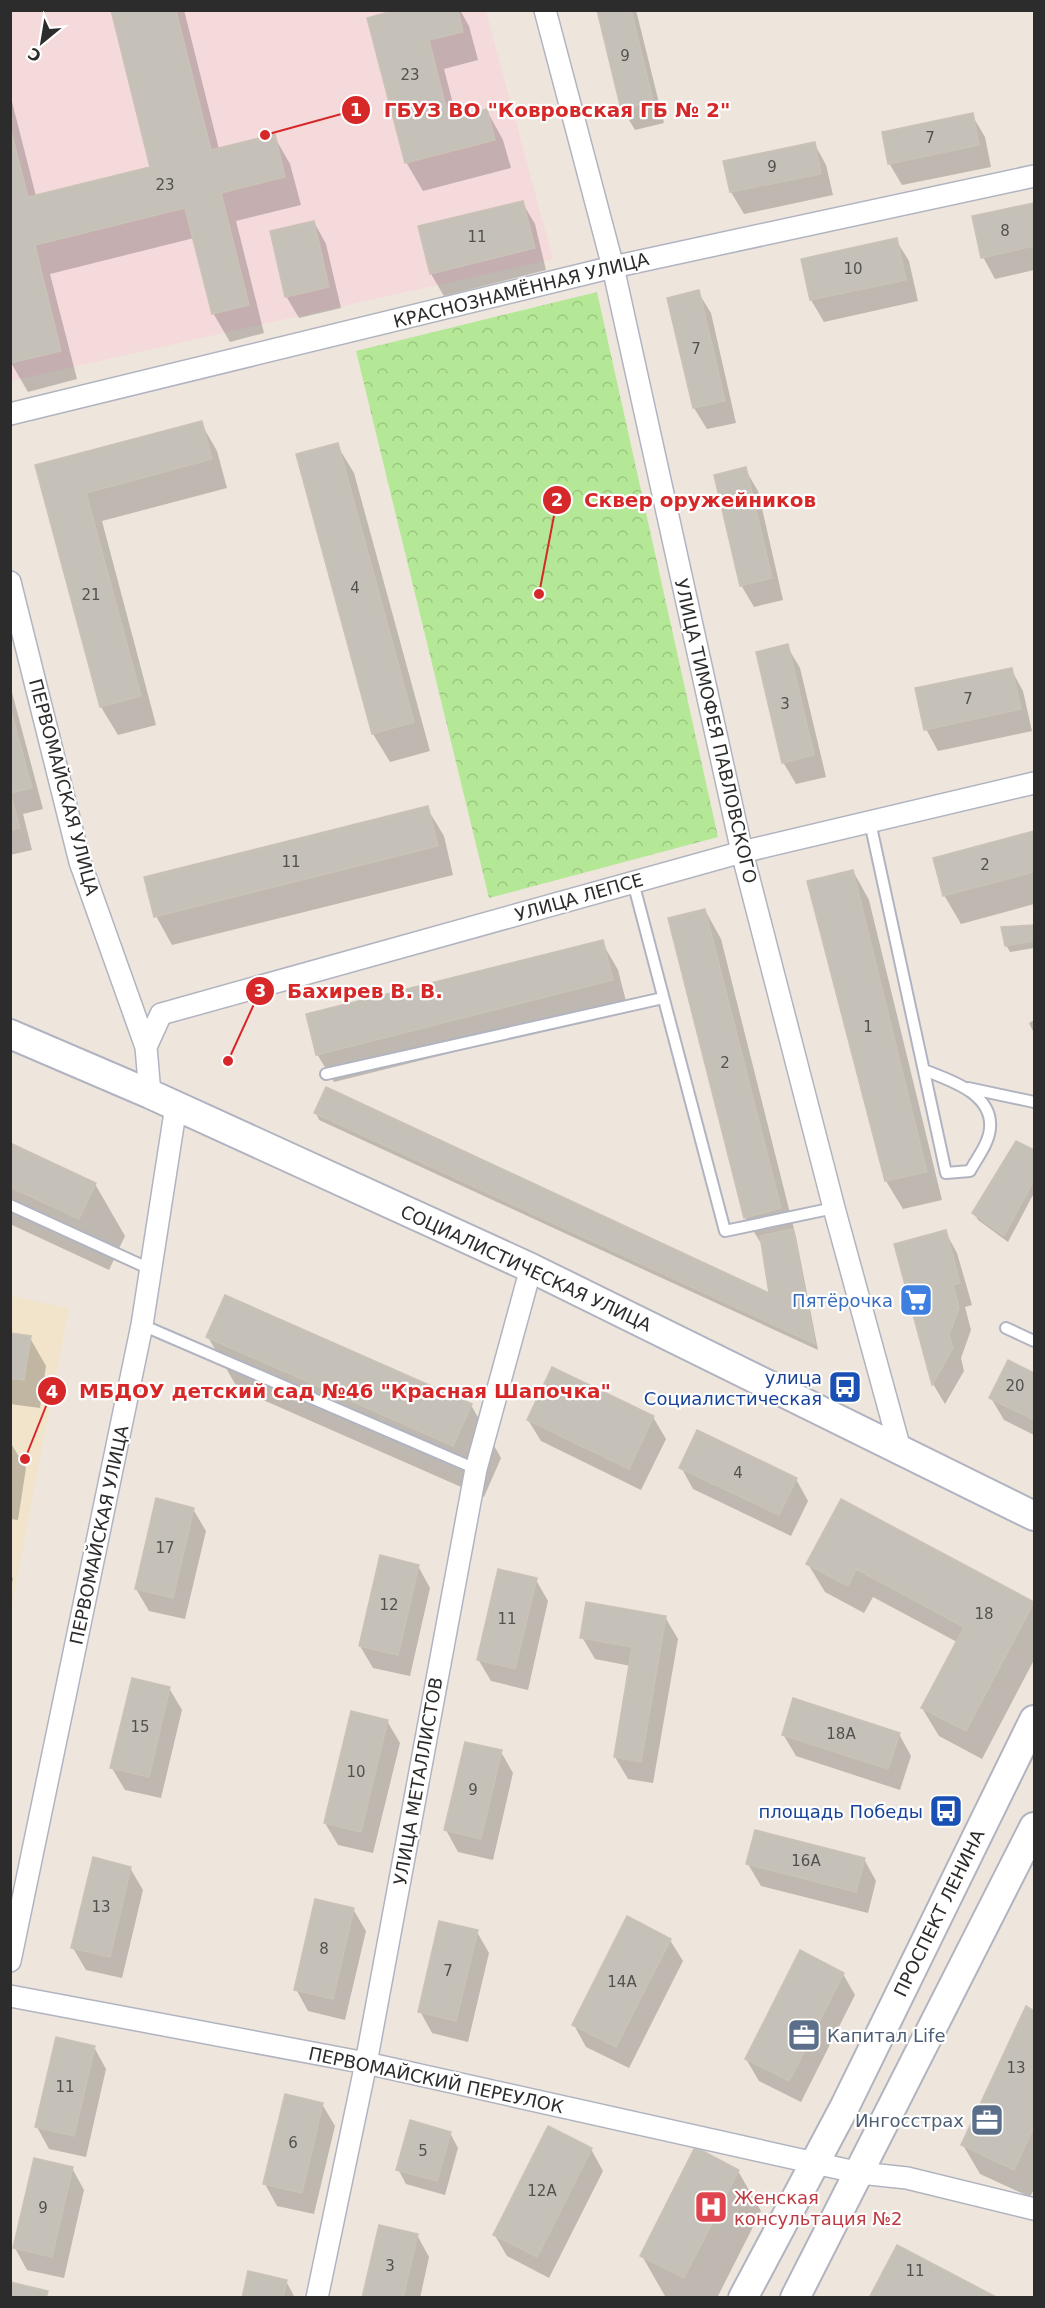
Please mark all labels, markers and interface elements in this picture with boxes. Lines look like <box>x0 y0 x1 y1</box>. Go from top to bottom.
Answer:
north arrow <box>12 12 72 72</box>
text: С <box>25 43 45 66</box>
house number: 9 <box>620 47 630 65</box>
house number: 23 <box>400 66 420 84</box>
callout: ГБУЗ ВО "Ковровская ГБ № 2" <box>341 91 742 129</box>
text: ГБУЗ ВО "Ковровская ГБ № 2" <box>384 98 730 122</box>
text: 1 <box>350 99 362 120</box>
house number: 7 <box>925 129 935 147</box>
house number: 9 <box>767 158 777 176</box>
house number: 23 <box>155 176 175 194</box>
house number: 8 <box>1000 222 1010 240</box>
house number: 11 <box>467 228 487 246</box>
street label: КРАСНОЗНАМЁННАЯ УЛИЦА <box>391 248 651 332</box>
house number: 10 <box>843 260 863 278</box>
house number: 7 <box>691 340 701 358</box>
callout: Сквер оружейников <box>542 481 828 519</box>
text: Сквер оружейников <box>584 488 816 512</box>
text: 2 <box>551 489 563 510</box>
street label: УЛИЦА ТИМОФЕЯ ПАВЛОВСКОГО <box>671 577 761 885</box>
house number: 4 <box>350 579 360 597</box>
house number: 21 <box>81 586 101 604</box>
street label: ПЕРВОМАЙСКАЯ УЛИЦА <box>25 676 103 898</box>
house number: 7 <box>963 690 973 708</box>
house number: 3 <box>780 695 790 713</box>
house number: 11 <box>281 853 301 871</box>
house number: 2 <box>980 856 990 874</box>
street label: УЛИЦА ЛЕПСЕ <box>512 869 646 925</box>
callout: Бахирев В. В. <box>245 972 455 1010</box>
text: Бахирев В. В. <box>287 979 443 1003</box>
text: 3 <box>254 980 266 1001</box>
house number: 1 <box>863 1018 873 1036</box>
house number: 2 <box>720 1054 730 1072</box>
street label: СОЦИАЛИСТИЧЕСКАЯ УЛИЦА <box>397 1201 655 1336</box>
supermarket icon: Пятёрочка <box>898 1282 934 1318</box>
place label: Пятёрочка <box>792 1290 893 1311</box>
place label: улица Социалистическая <box>644 1367 822 1409</box>
bus stop icon: улица Социалистическая <box>827 1369 863 1405</box>
callout: МБДОУ детский сад №46 "Красная Шапочка" <box>37 1372 623 1410</box>
house number: 20 <box>1005 1377 1025 1395</box>
text: МБДОУ детский сад №46 "Красная Шапочка" <box>79 1379 611 1403</box>
text: 4 <box>46 1381 58 1402</box>
street label: ПЕРВОМАЙСКАЯ УЛИЦА <box>65 1423 133 1647</box>
house number: 4 <box>733 1464 743 1482</box>
house number: 17 <box>155 1539 175 1557</box>
house number: 12 <box>379 1596 399 1614</box>
house number: 18 <box>974 1605 994 1623</box>
house number: 11 <box>497 1610 517 1628</box>
street label: УЛИЦА МЕТАЛЛИСТОВ <box>389 1675 447 1887</box>
house number: 15 <box>130 1718 150 1736</box>
house number: 18А <box>826 1725 856 1743</box>
house number: 10 <box>346 1763 366 1781</box>
house number: 9 <box>468 1781 478 1799</box>
bus stop icon: площадь Победы <box>928 1793 964 1829</box>
place label: площадь Победы <box>759 1801 923 1822</box>
street label: ПРОСПЕКТ ЛЕНИНА <box>889 1825 989 2000</box>
house number: 16А <box>791 1852 821 1870</box>
house number: 13 <box>91 1898 111 1916</box>
house number: 8 <box>319 1940 329 1958</box>
house number: 7 <box>443 1962 453 1980</box>
house number: 14А <box>607 1973 637 1991</box>
office icon: Капитал Life <box>786 2017 822 2053</box>
place label: Капитал Life <box>827 2025 945 2046</box>
street label: ПЕРВОМАЙСКИЙ ПЕРЕУЛОК <box>307 2043 566 2117</box>
house number: 13 <box>1006 2059 1026 2077</box>
house number: 11 <box>55 2078 75 2096</box>
office icon: Ингосстрах <box>969 2102 1005 2138</box>
place label: Ингосстрах <box>855 2110 964 2131</box>
house number: 6 <box>288 2134 298 2152</box>
house number: 5 <box>418 2142 428 2160</box>
house number: 12А <box>527 2182 557 2200</box>
place label: Женская консультация №2 <box>734 2187 903 2229</box>
hospital icon: Женская консультация №2 <box>693 2189 729 2225</box>
house number: 9 <box>38 2199 48 2217</box>
house number: 3 <box>385 2257 395 2275</box>
house number: 11 <box>905 2262 925 2280</box>

